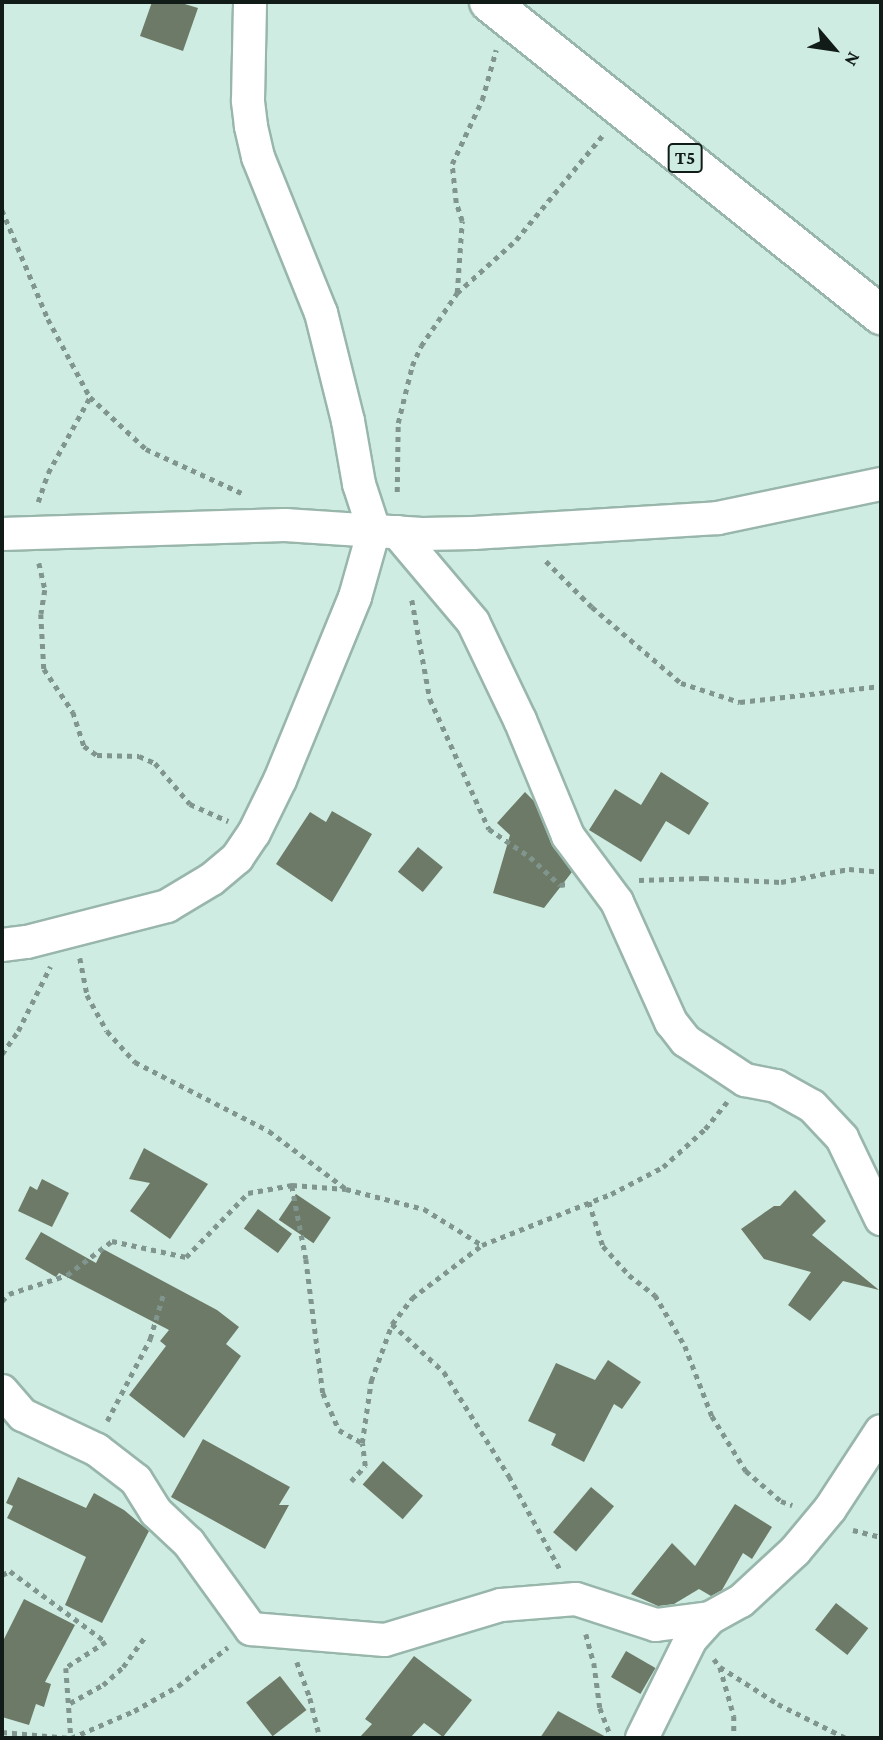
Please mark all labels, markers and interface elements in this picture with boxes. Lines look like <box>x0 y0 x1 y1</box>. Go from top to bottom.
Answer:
north arrow <box>799 14 869 84</box>
text: N <box>840 49 865 70</box>
road number: T5 <box>668 142 702 174</box>

